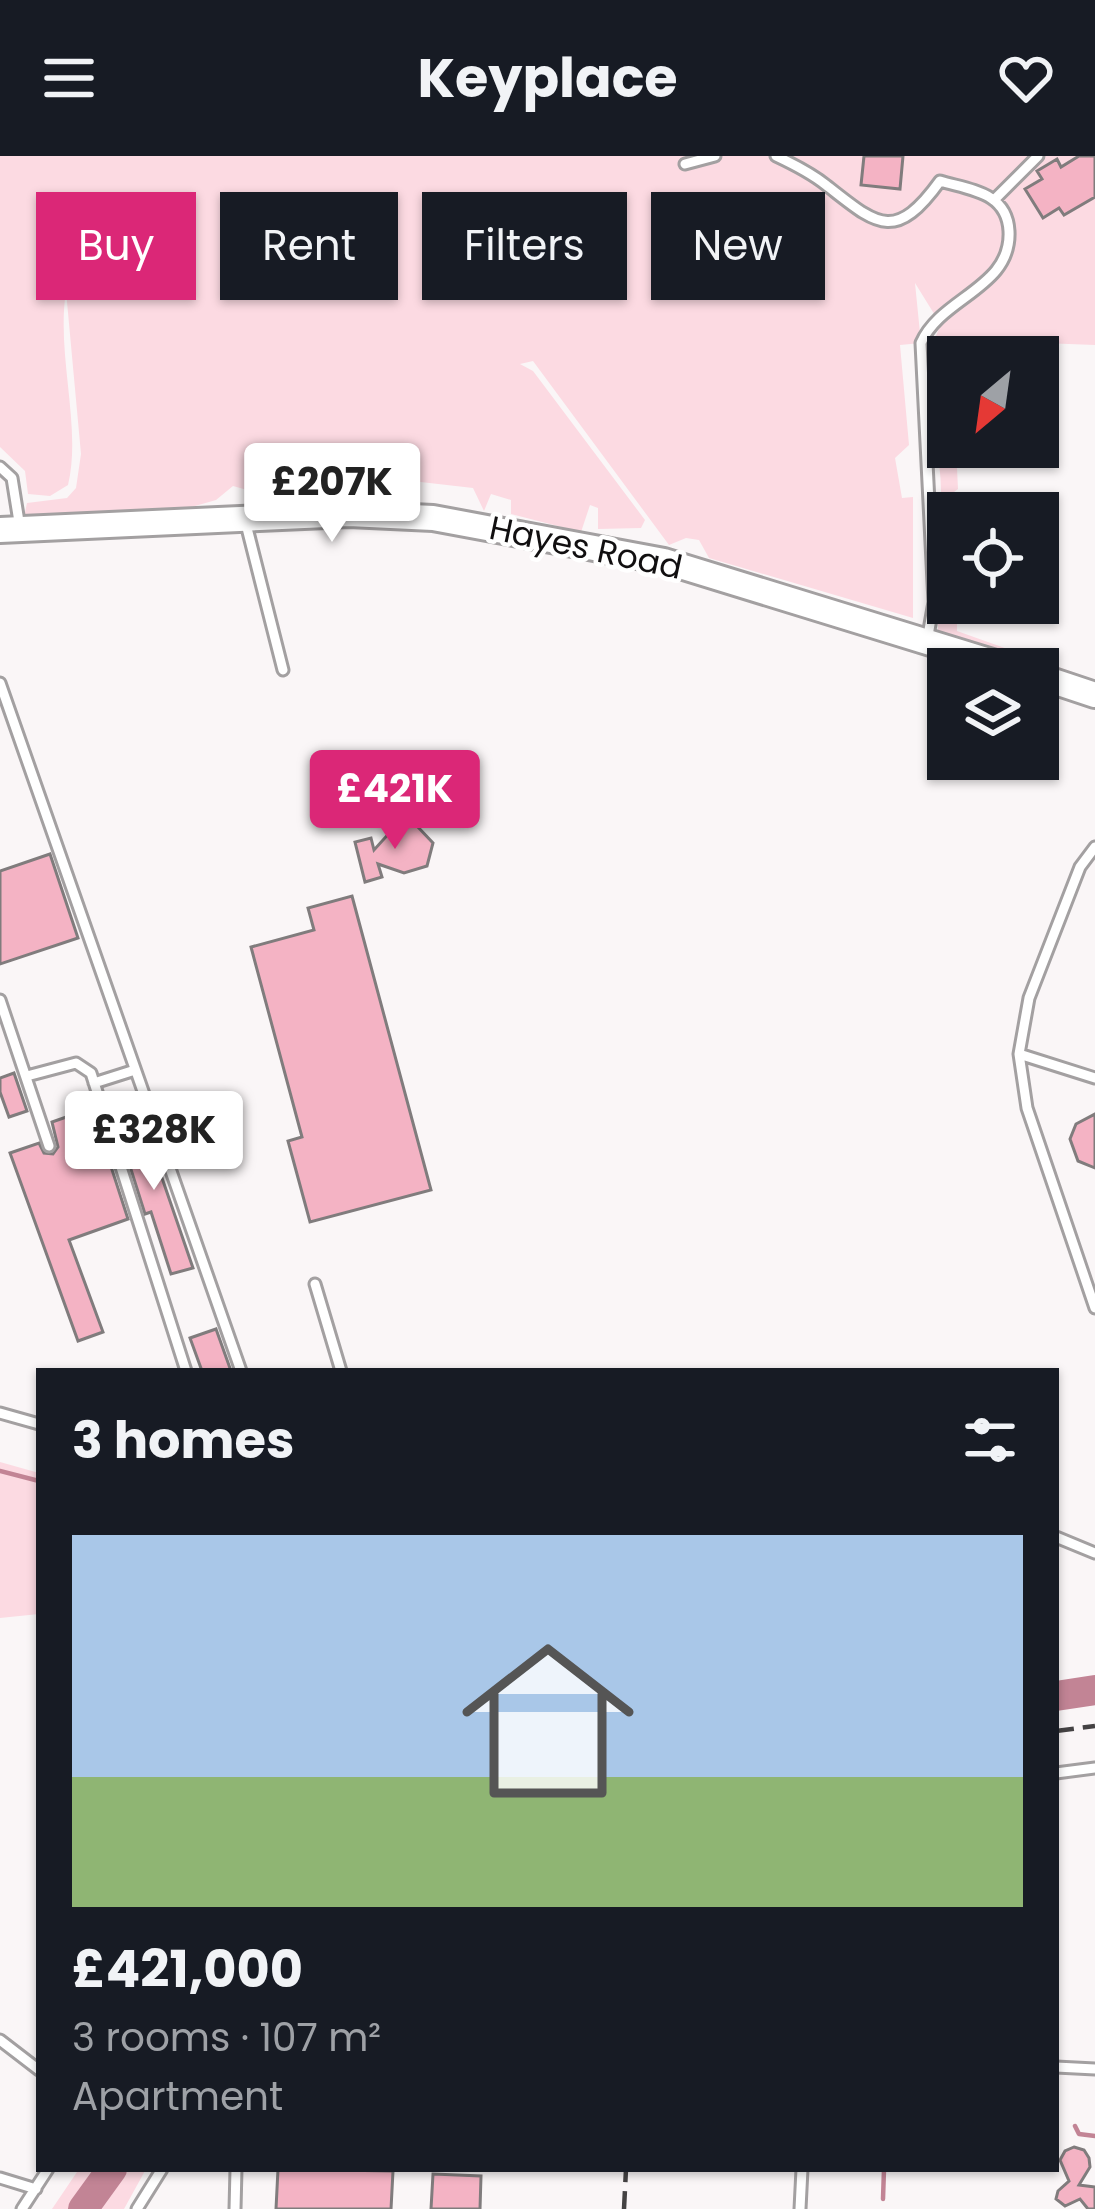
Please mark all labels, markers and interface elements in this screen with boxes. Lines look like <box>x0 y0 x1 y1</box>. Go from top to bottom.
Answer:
text: Keyplace <box>417 40 678 116</box>
icon: menu <box>36 45 102 111</box>
icon: heart <box>993 45 1059 111</box>
chip: Buy <box>36 192 196 300</box>
chip: Rent <box>220 192 398 300</box>
chip: Filters <box>422 192 627 300</box>
chip: New <box>651 192 825 300</box>
north arrow <box>927 336 1059 468</box>
map controls <box>927 336 1059 780</box>
pin: £207K <box>248 443 416 545</box>
text: £207K <box>271 454 393 509</box>
button: locate <box>927 492 1059 624</box>
street label: Hayes Road <box>485 504 687 591</box>
button: layers <box>927 648 1059 780</box>
pin: £421K <box>311 750 479 852</box>
text: £421K <box>337 761 453 816</box>
pin: £328K <box>70 1091 238 1193</box>
text: £328K <box>92 1102 216 1157</box>
text: 3 homes <box>72 1404 294 1476</box>
icon: filters <box>957 1407 1023 1473</box>
icon: home <box>440 1613 656 1829</box>
text: £421,000 <box>72 1933 303 2005</box>
text: 3 rooms · 107 m² <box>72 2010 381 2065</box>
text: Apartment <box>72 2069 283 2124</box>

